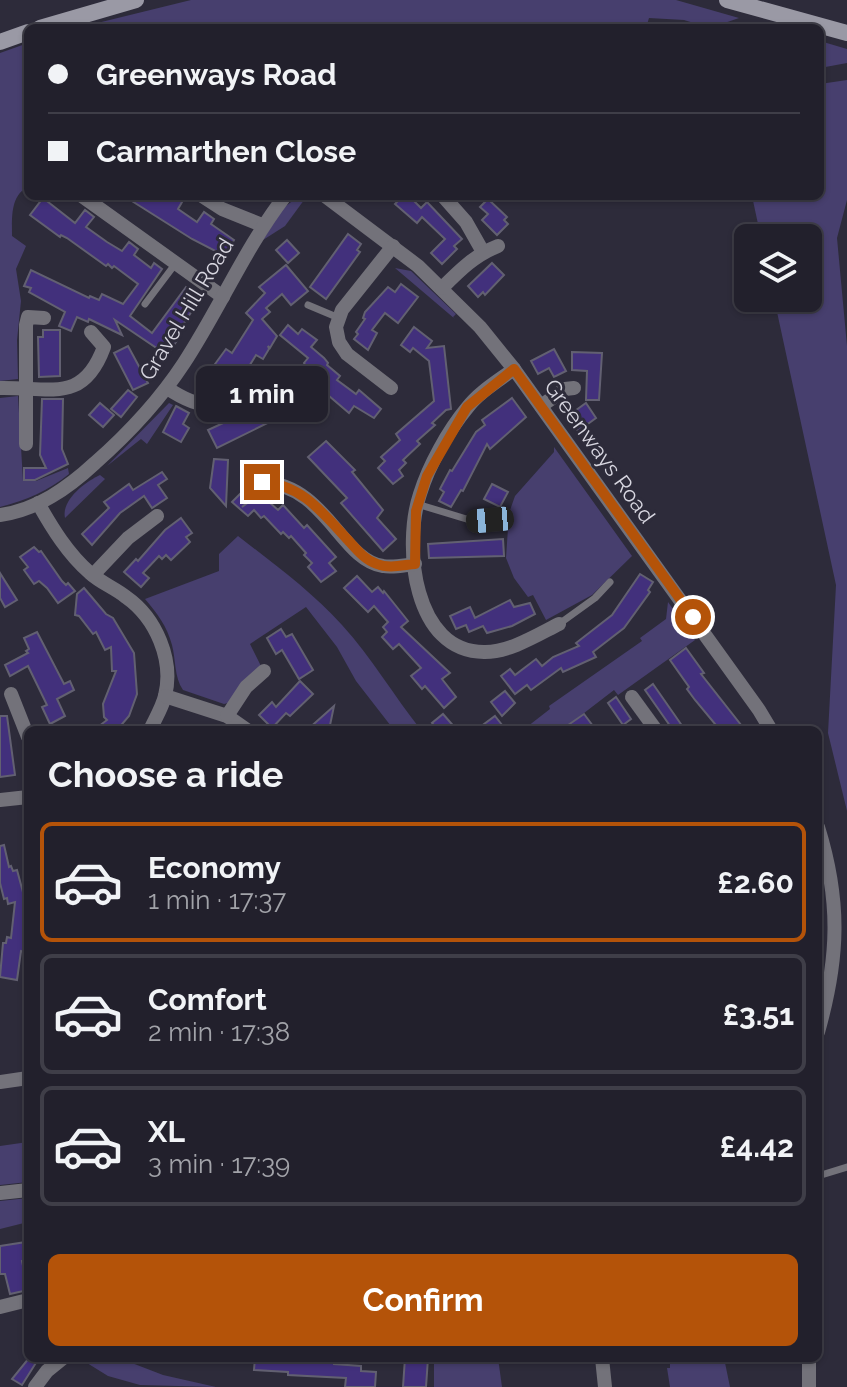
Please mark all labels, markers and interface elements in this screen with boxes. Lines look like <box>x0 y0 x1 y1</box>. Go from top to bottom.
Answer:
text: Greenways Road <box>96 57 337 92</box>
text: Carmarthen Close <box>96 134 356 169</box>
map controls <box>734 224 822 312</box>
button: layers <box>734 224 822 312</box>
street label: Gravel Hill Road <box>133 233 239 385</box>
callout: 1 min <box>196 366 328 422</box>
street label: Greenways Road <box>539 374 661 528</box>
text: 1 min <box>229 379 295 409</box>
route end <box>244 464 280 500</box>
car <box>465 506 515 534</box>
route start <box>675 599 711 635</box>
text: Choose a ride <box>48 753 283 795</box>
icon: car <box>52 846 124 918</box>
text: Economy <box>148 850 281 885</box>
text: £2.60 <box>717 865 794 900</box>
text: 1 min · 17:37 <box>148 885 286 915</box>
icon: car <box>52 978 124 1050</box>
text: Comfort <box>148 982 267 1017</box>
text: £3.51 <box>723 997 794 1032</box>
text: 2 min · 17:38 <box>148 1017 290 1047</box>
icon: car <box>52 1110 124 1182</box>
text: XL <box>148 1114 185 1149</box>
text: £4.42 <box>720 1129 794 1164</box>
text: 3 min · 17:39 <box>148 1149 290 1179</box>
button: Confirm <box>48 1254 798 1346</box>

